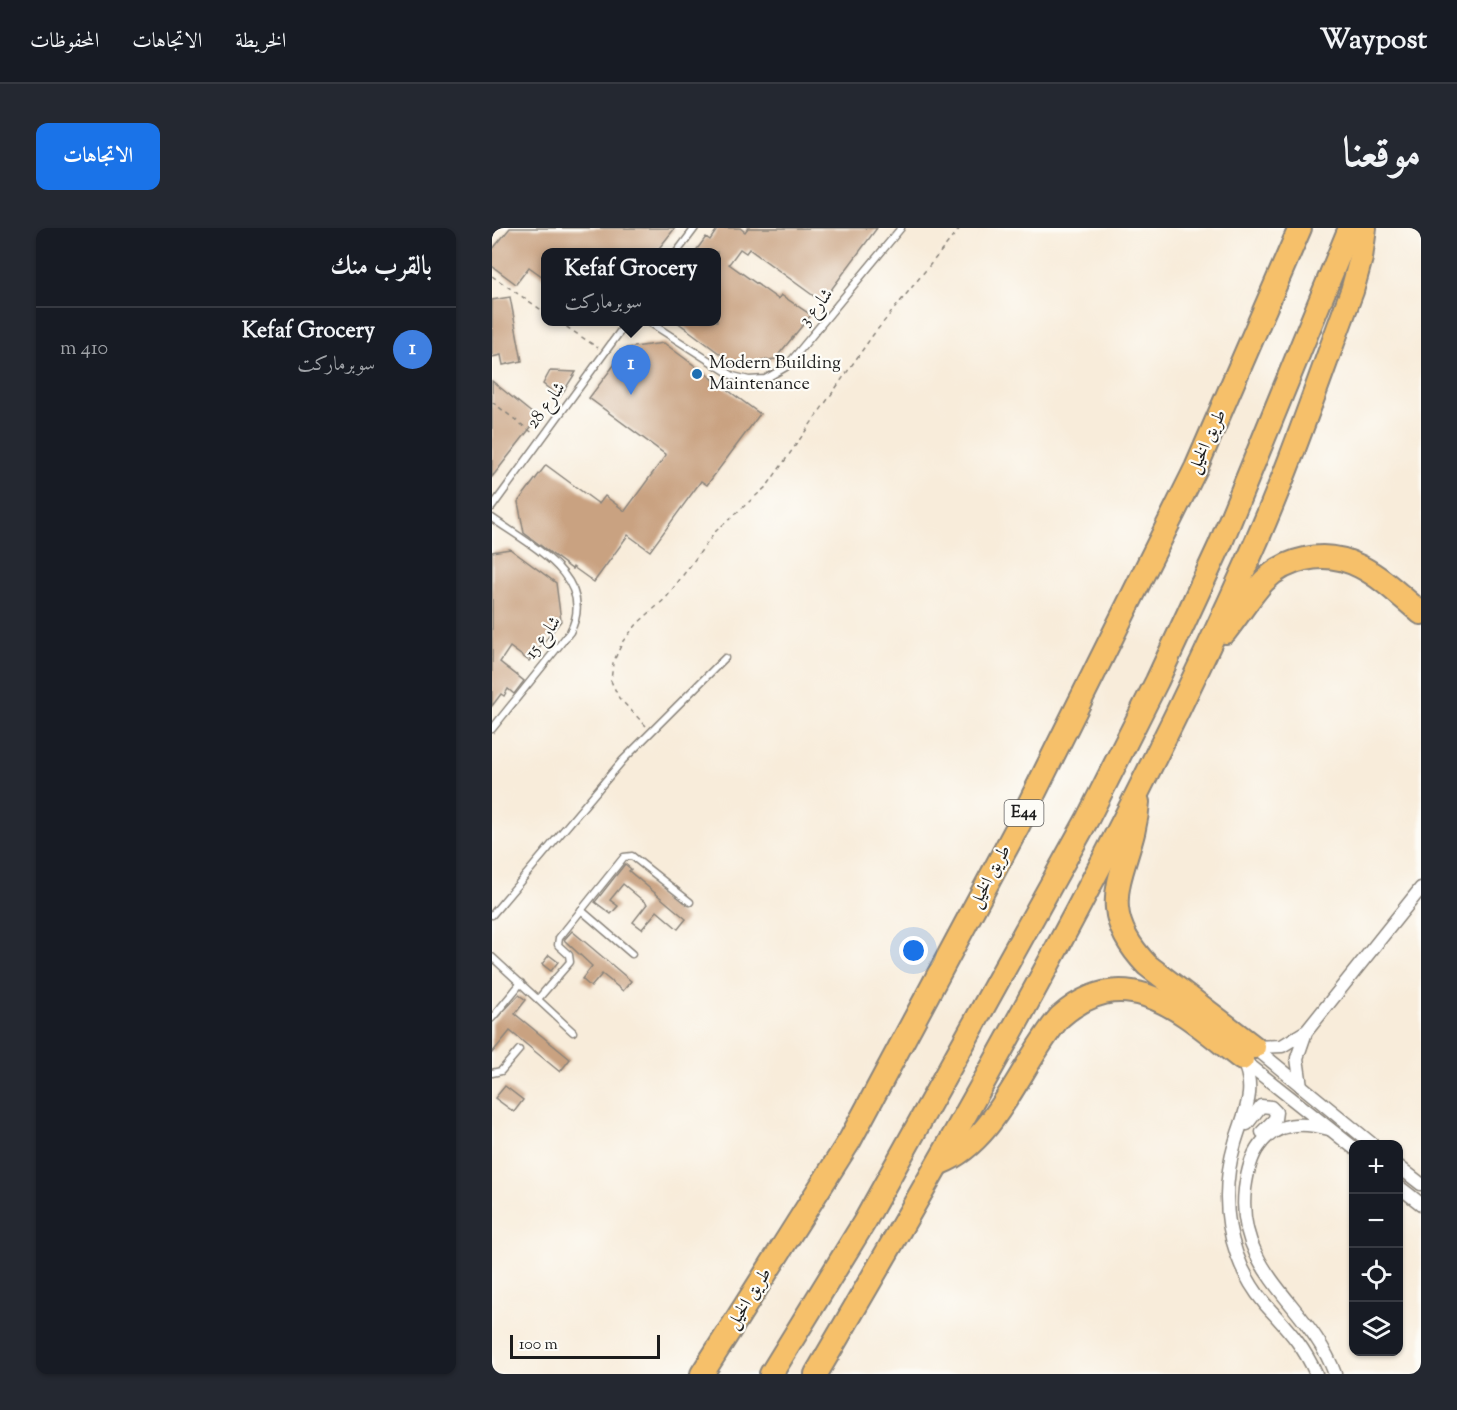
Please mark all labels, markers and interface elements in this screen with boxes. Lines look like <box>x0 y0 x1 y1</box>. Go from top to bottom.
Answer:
text: Waypost <box>1320 21 1427 61</box>
text: المحفوظات <box>30 27 99 57</box>
text: الاتجاهات <box>132 27 202 57</box>
text: الخريطة <box>235 27 286 57</box>
button: الاتجاهات <box>36 123 160 190</box>
text: موقعنا <box>1343 126 1421 186</box>
popup <box>541 248 721 326</box>
text: بالقرب منك <box>330 249 432 286</box>
text: Kefaf Grocery <box>565 254 697 286</box>
street label: شارع 3 <box>794 283 840 333</box>
text: سوبرماركت <box>565 289 642 318</box>
text: Kefaf Grocery <box>242 316 375 348</box>
text: 410 m <box>60 335 108 364</box>
text: 1 <box>409 335 416 364</box>
pin: 1 <box>612 346 650 395</box>
text: سوبرماركت <box>297 351 375 380</box>
place label: Modern Building Maintenance <box>709 351 841 398</box>
marker: Modern Building Maintenance <box>690 367 704 381</box>
street label: شارع 28 <box>521 377 573 435</box>
street label: طريق الخيل <box>1182 406 1234 478</box>
street label: شارع 15 <box>520 611 568 665</box>
road number: E44 <box>1004 800 1044 826</box>
street label: طريق الخيل <box>964 841 1018 913</box>
your location <box>899 936 928 965</box>
map controls <box>1349 1140 1403 1356</box>
button: + <box>1349 1140 1403 1194</box>
button: − <box>1349 1194 1403 1248</box>
button: locate <box>1349 1248 1403 1302</box>
street label: طريق الخيل <box>721 1263 779 1335</box>
button: layers <box>1349 1302 1403 1356</box>
scale bar <box>510 1332 660 1360</box>
text: 100 m <box>519 1334 558 1357</box>

